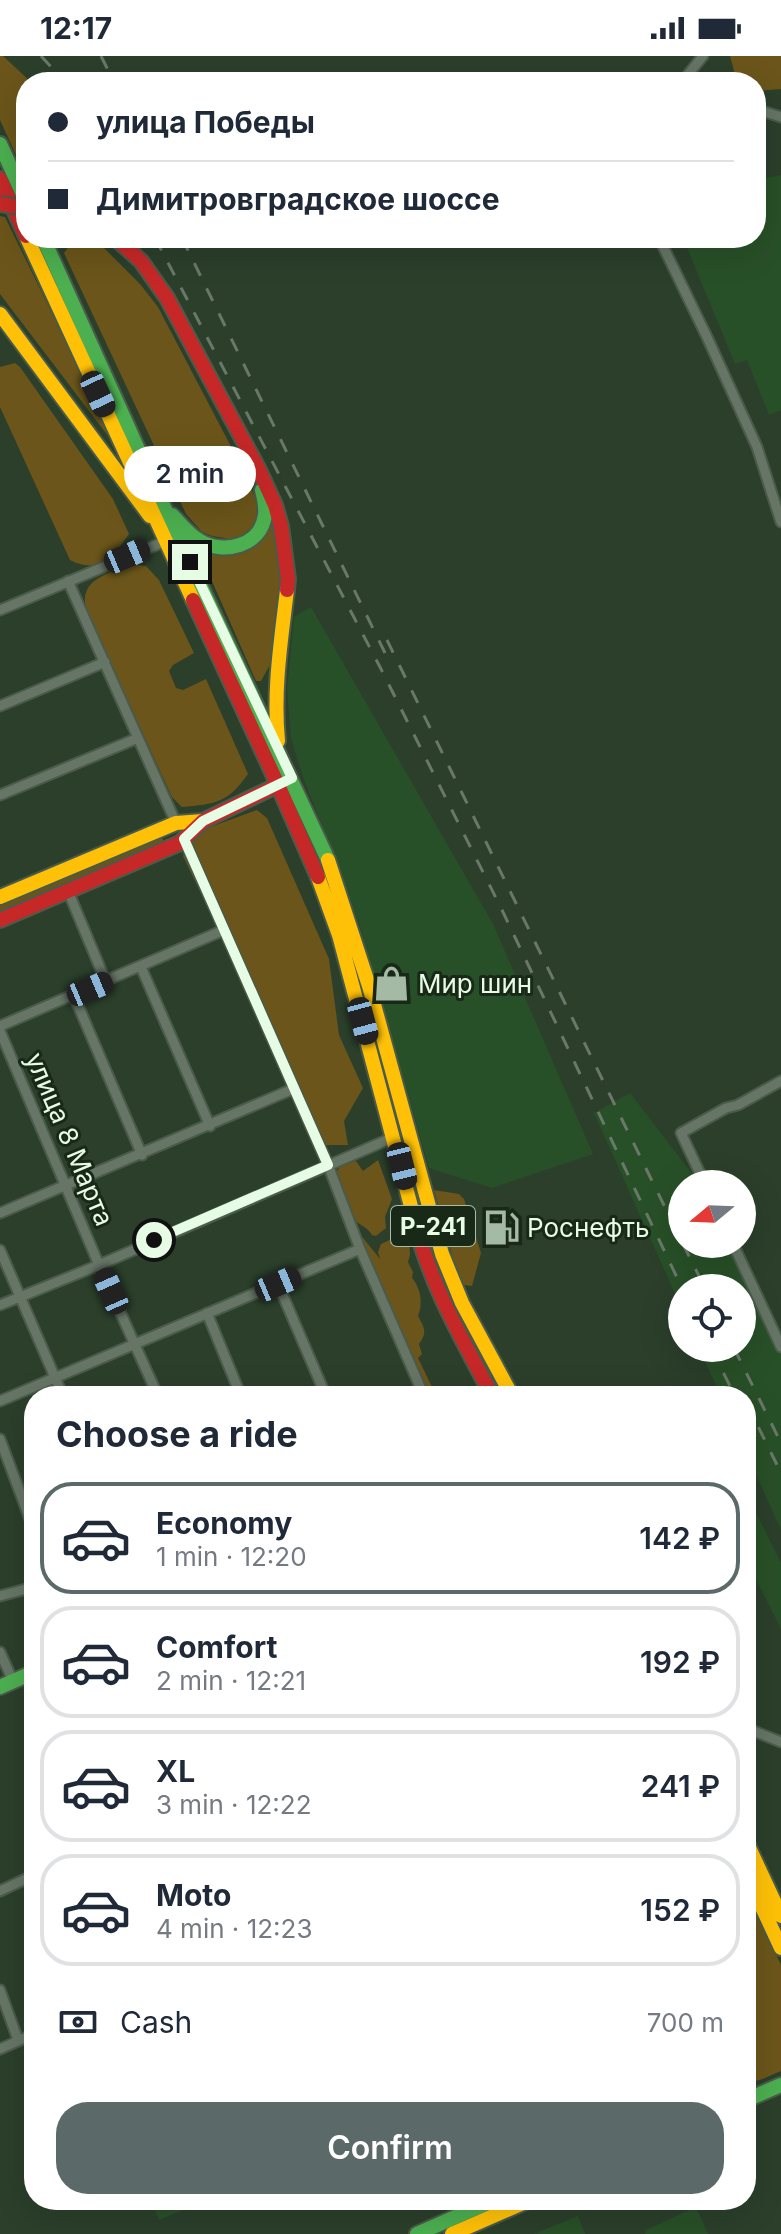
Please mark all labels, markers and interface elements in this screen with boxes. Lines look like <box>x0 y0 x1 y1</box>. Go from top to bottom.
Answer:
text: 12:17 <box>40 10 112 46</box>
text: улица Победы <box>96 104 315 140</box>
text: Димитровградское шоссе <box>96 181 500 217</box>
car <box>77 367 119 421</box>
callout: 2 min <box>124 446 256 502</box>
text: 2 min <box>156 458 224 489</box>
car <box>100 536 154 576</box>
route end <box>172 544 208 580</box>
shop icon: Мир шин <box>373 964 411 1002</box>
place label: Мир шин <box>418 968 532 999</box>
car <box>63 969 117 1009</box>
car <box>345 995 381 1047</box>
street label: улица 8 Марта <box>20 1048 120 1230</box>
car <box>385 1140 419 1192</box>
north arrow <box>668 1170 756 1258</box>
map controls <box>668 1170 756 1362</box>
road number: Р-241 <box>391 1206 475 1246</box>
fuel station icon: Роснефть <box>482 1208 520 1246</box>
place label: Роснефть <box>527 1212 649 1243</box>
route start <box>136 1222 172 1258</box>
car <box>90 1264 132 1318</box>
car <box>251 1264 305 1304</box>
button: locate <box>668 1274 756 1362</box>
text: Choose a ride <box>56 1412 298 1456</box>
icon: car <box>60 1502 132 1574</box>
text: Economy <box>156 1505 292 1541</box>
text: 142 ₽ <box>639 1520 720 1556</box>
text: 1 min · 12:20 <box>156 1541 307 1572</box>
icon: car <box>60 1626 132 1698</box>
text: Comfort <box>156 1629 277 1665</box>
text: 192 ₽ <box>640 1644 720 1680</box>
text: 2 min · 12:21 <box>156 1665 306 1696</box>
icon: car <box>60 1750 132 1822</box>
text: XL <box>156 1753 195 1789</box>
text: 241 ₽ <box>641 1768 720 1804</box>
text: 3 min · 12:22 <box>156 1789 312 1820</box>
icon: car <box>60 1874 132 1946</box>
text: Moto <box>156 1877 231 1913</box>
text: 152 ₽ <box>640 1892 720 1928</box>
text: 4 min · 12:23 <box>156 1913 313 1944</box>
icon: cash <box>56 2000 100 2044</box>
text: Cash <box>120 2004 192 2040</box>
text: 700 m <box>647 2007 724 2038</box>
button: Confirm <box>56 2102 724 2194</box>

